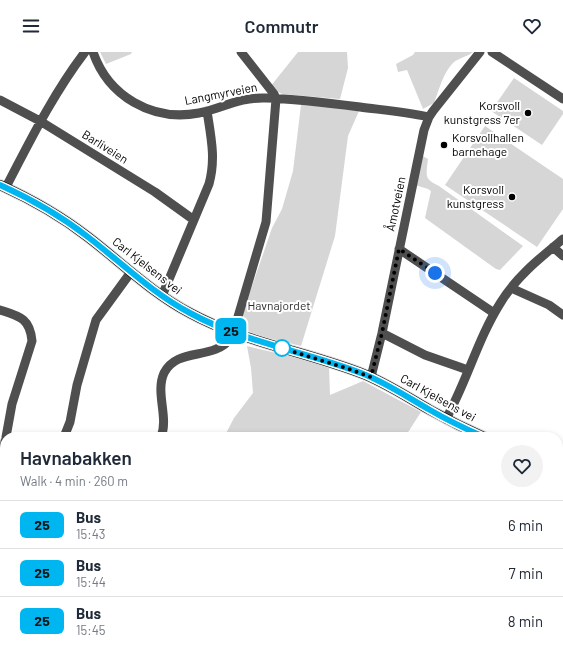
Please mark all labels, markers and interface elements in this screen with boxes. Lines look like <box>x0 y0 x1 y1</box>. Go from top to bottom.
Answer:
icon: menu <box>20 15 42 37</box>
text: Commutr <box>244 15 319 37</box>
icon: heart <box>521 15 543 37</box>
street label: Langmyrveien <box>183 79 258 107</box>
place label: Korsvoll kunstgress 7er <box>444 98 521 126</box>
marker: Korsvoll kunstgress 7er <box>523 108 533 118</box>
street label: Barliveien <box>80 127 131 166</box>
place label: Korsvollhallen barnehage <box>452 130 524 158</box>
marker: Korsvollhallen barnehage <box>439 140 449 150</box>
street label: Åmotveien <box>382 175 408 233</box>
place label: Korsvoll kunstgress <box>447 182 504 210</box>
marker: Korsvoll kunstgress <box>507 192 517 202</box>
street label: Carl Kjelsens vei <box>110 234 185 297</box>
your location <box>425 263 445 283</box>
park label: Havnajordet <box>247 298 311 312</box>
line badge: 25 <box>213 318 249 344</box>
text: 25 <box>223 322 239 339</box>
unlabelled marker <box>273 339 291 357</box>
street label: Carl Kjelsens vei <box>398 371 479 424</box>
button: heart <box>501 445 543 487</box>
text: Havnabakken <box>20 446 132 469</box>
text: Walk · 4 min · 260 m <box>20 473 128 489</box>
text: Bus <box>76 508 101 526</box>
text: 25 <box>34 516 50 533</box>
text: 6 min <box>508 516 543 534</box>
text: 15:43 <box>76 526 106 542</box>
text: Bus <box>76 556 101 574</box>
text: 25 <box>34 564 50 581</box>
text: 7 min <box>509 564 543 582</box>
text: 15:44 <box>76 574 106 590</box>
text: Bus <box>76 604 101 622</box>
text: 25 <box>34 612 50 629</box>
text: 8 min <box>508 612 543 630</box>
text: 15:45 <box>76 622 105 638</box>

